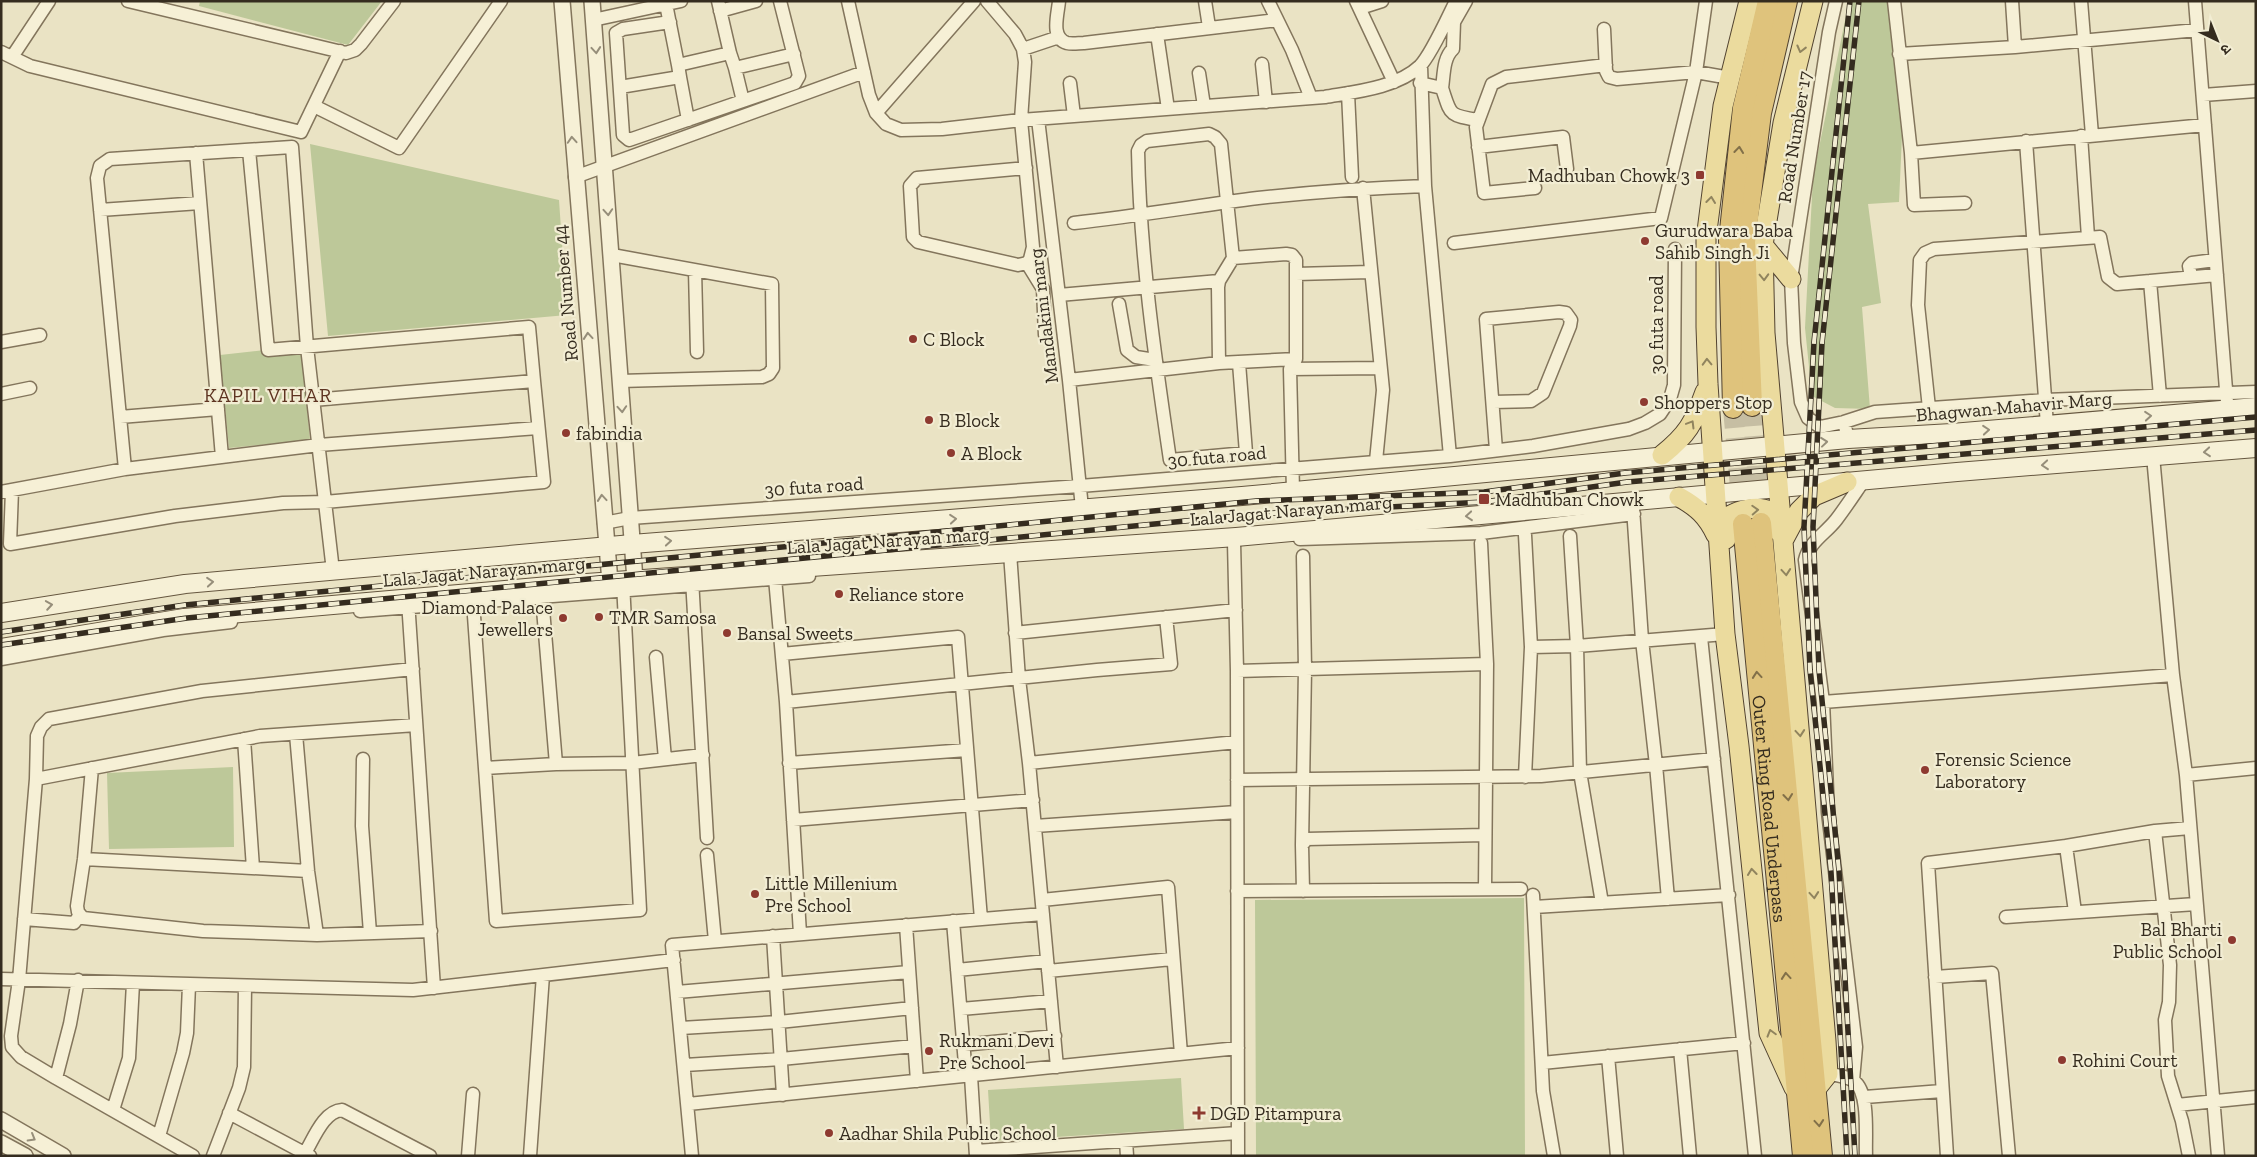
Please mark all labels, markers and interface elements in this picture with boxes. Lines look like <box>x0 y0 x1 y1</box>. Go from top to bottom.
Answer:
north arrow <box>2192 15 2242 65</box>
text: उ <box>2216 40 2234 59</box>
one-way arrow <box>1796 44 1807 53</box>
one-way arrow <box>590 46 601 54</box>
street label: Road Number 17 <box>1773 70 1816 204</box>
one-way arrow <box>567 135 578 143</box>
one-way arrow <box>1733 146 1744 154</box>
place label: Madhuban Chowk 3 <box>1528 164 1690 187</box>
marker: Madhuban Chowk 3 <box>1694 169 1706 181</box>
one-way arrow <box>1706 195 1716 204</box>
one-way arrow <box>603 208 614 216</box>
place label: Gurudwara Baba Sahib Singh Ji <box>1655 219 1793 264</box>
street label: Road Number 44 <box>548 224 583 362</box>
marker: Gurudwara Baba Sahib Singh Ji <box>1639 235 1651 247</box>
street label: Mandakini marg <box>1024 247 1063 385</box>
one-way arrow <box>1759 274 1769 281</box>
street label: 30 futa road <box>1645 275 1668 375</box>
place label: C Block <box>923 328 985 351</box>
one-way arrow <box>583 332 594 340</box>
marker: C Block <box>907 333 919 345</box>
one-way arrow <box>1702 358 1712 366</box>
district label: KAPIL VIHAR <box>204 383 332 407</box>
street label: Bhagwan Mahavir Marg <box>1915 386 2114 427</box>
place label: Shoppers Stop <box>1654 391 1772 414</box>
marker: Shoppers Stop <box>1638 396 1650 408</box>
one-way arrow <box>617 405 628 413</box>
place label: B Block <box>939 409 1000 432</box>
one-way arrow <box>2144 411 2152 422</box>
marker: B Block <box>923 414 935 426</box>
one-way arrow <box>1685 421 1694 430</box>
place label: fabindia <box>576 422 643 445</box>
one-way arrow <box>1982 425 1990 436</box>
marker: fabindia <box>560 427 572 439</box>
one-way arrow <box>1820 436 1828 447</box>
street label: 30 futa road <box>1167 441 1268 472</box>
place label: A Block <box>961 442 1022 465</box>
one-way arrow <box>2203 446 2211 457</box>
marker: A Block <box>945 447 957 459</box>
one-way arrow <box>2041 459 2049 470</box>
street label: 30 futa road <box>764 472 865 501</box>
place label: Madhuban Chowk <box>1495 488 1644 511</box>
street label: Lala Jagat Narayan marg <box>1189 490 1394 531</box>
marker: Madhuban Chowk <box>1477 492 1491 506</box>
one-way arrow <box>597 494 608 502</box>
one-way arrow <box>1751 504 1759 515</box>
one-way arrow <box>1464 510 1472 521</box>
one-way arrow <box>949 513 957 524</box>
street label: Lala Jagat Narayan marg <box>786 522 991 559</box>
one-way arrow <box>665 536 673 547</box>
street label: Lala Jagat Narayan marg <box>382 551 587 592</box>
one-way arrow <box>1780 568 1791 576</box>
one-way arrow <box>206 577 214 588</box>
place label: Reliance store <box>849 583 964 606</box>
marker: Reliance store <box>833 588 845 600</box>
place label: Diamond Palace Jewellers <box>421 596 553 641</box>
one-way arrow <box>45 601 54 611</box>
place label: TMR Samosa <box>609 606 717 629</box>
marker: TMR Samosa <box>593 611 605 623</box>
marker: Diamond Palace Jewellers <box>557 612 569 624</box>
place label: Bansal Sweets <box>737 622 853 645</box>
marker: Bansal Sweets <box>721 627 733 639</box>
one-way arrow <box>1752 670 1763 678</box>
street label: Outer Ring Road Underpass <box>1747 694 1792 923</box>
one-way arrow <box>1794 730 1805 738</box>
place label: Forensic Science Laboratory <box>1935 748 2071 793</box>
marker: Forensic Science Laboratory <box>1919 764 1931 776</box>
one-way arrow <box>1782 794 1793 802</box>
one-way arrow <box>1747 868 1758 876</box>
place label: Little Millenium Pre School <box>765 872 898 917</box>
marker: Little Millenium Pre School <box>749 888 761 900</box>
one-way arrow <box>1808 892 1819 900</box>
place label: Bal Bharti Public School <box>2113 918 2222 963</box>
marker: Bal Bharti Public School <box>2226 934 2238 946</box>
one-way arrow <box>1781 972 1792 980</box>
place label: Rukmani Devi Pre School <box>939 1029 1054 1074</box>
one-way arrow <box>1766 1030 1776 1038</box>
marker: Rukmani Devi Pre School <box>923 1045 935 1057</box>
place label: Rohini Court <box>2072 1049 2177 1072</box>
marker: Rohini Court <box>2056 1054 2068 1066</box>
place label: DGD Pitampura <box>1210 1102 1341 1125</box>
marker: DGD Pitampura <box>1192 1106 1206 1120</box>
one-way arrow <box>1813 1119 1824 1127</box>
place label: Aadhar Shila Public School <box>839 1122 1057 1145</box>
marker: Aadhar Shila Public School <box>823 1127 835 1139</box>
one-way arrow <box>27 1132 36 1142</box>

